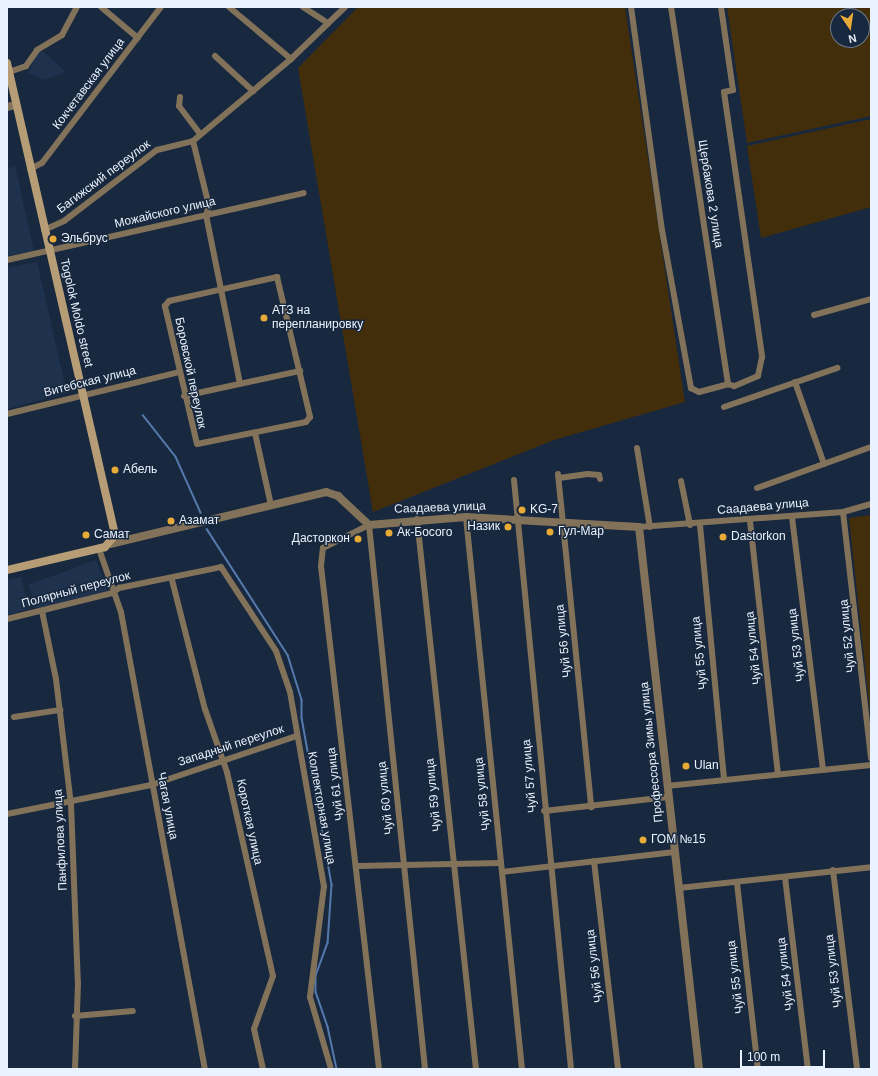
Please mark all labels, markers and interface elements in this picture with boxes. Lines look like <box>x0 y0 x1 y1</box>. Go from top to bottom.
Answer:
north arrow <box>830 8 870 48</box>
text: N <box>847 32 858 45</box>
street label: Кокчетавская улица <box>50 35 128 133</box>
street label: Багижский переулок <box>55 137 153 217</box>
street label: Щербакова 2 улица <box>694 139 726 249</box>
street label: Можайского улица <box>113 194 217 232</box>
place label: Эльбрус <box>61 232 108 246</box>
marker: Эльбрус <box>48 234 58 244</box>
street label: Togolok Moldo street <box>57 257 95 369</box>
place label: АТЗ на перепланировку <box>272 304 363 332</box>
marker: АТЗ на перепланировку <box>259 313 269 323</box>
street label: Боровской переулок <box>171 316 209 430</box>
street label: Витебская улица <box>42 364 138 400</box>
place label: Абель <box>123 463 157 477</box>
marker: Абель <box>110 465 120 475</box>
street label: Саадаева улица <box>717 496 809 518</box>
street label: Саадаева улица <box>394 499 486 517</box>
place label: KG-7 <box>530 503 558 517</box>
marker: KG-7 <box>517 505 527 515</box>
place label: Азамат <box>179 514 219 528</box>
marker: Азамат <box>166 516 176 526</box>
place label: Назик <box>467 520 500 534</box>
marker: Назик <box>503 522 513 532</box>
place label: Гул-Мар <box>558 525 604 539</box>
place label: Ак-Босого <box>397 526 452 540</box>
marker: Гул-Мар <box>545 527 555 537</box>
place label: Самат <box>94 528 130 542</box>
marker: Ак-Босого <box>384 528 394 538</box>
marker: Самат <box>81 530 91 540</box>
place label: Dastorkon <box>731 530 786 544</box>
place label: Дасторкон <box>292 532 350 546</box>
marker: Dastorkon <box>718 532 728 542</box>
marker: Дасторкон <box>353 534 363 544</box>
street label: Полярный переулок <box>20 569 132 611</box>
street label: Чуй 52 улица <box>837 599 859 673</box>
street label: Чуй 56 улица <box>553 604 575 678</box>
street label: Чуй 53 улица <box>785 608 809 682</box>
street label: Чуй 54 улица <box>743 611 765 685</box>
street label: Чуй 55 улица <box>689 616 711 690</box>
street label: Профессора Зимы улица <box>637 681 667 823</box>
street label: Западный переулок <box>176 722 286 770</box>
street label: Чуй 57 улица <box>520 739 540 813</box>
street label: Чуй 61 улица <box>324 747 348 821</box>
street label: Коллекторная улица <box>304 750 338 866</box>
street label: Чуй 58 улица <box>472 757 494 831</box>
street label: Чуй 59 улица <box>423 758 445 832</box>
place label: Ulan <box>694 759 719 773</box>
street label: Чуй 60 улица <box>375 761 397 835</box>
marker: Ulan <box>681 761 691 771</box>
street label: Чагая улица <box>153 771 181 841</box>
street label: Короткая улица <box>233 778 265 866</box>
street label: Панфилова улица <box>51 789 71 891</box>
place label: ГОМ №15 <box>651 833 706 847</box>
marker: ГОМ №15 <box>638 835 648 845</box>
street label: Чуй 56 улица <box>583 929 607 1003</box>
street label: Чуй 53 улица <box>822 934 846 1008</box>
street label: Чуй 54 улица <box>774 937 798 1011</box>
street label: Чуй 55 улица <box>724 940 748 1014</box>
scale bar <box>742 1042 827 1068</box>
text: 100 m <box>747 1050 780 1064</box>

